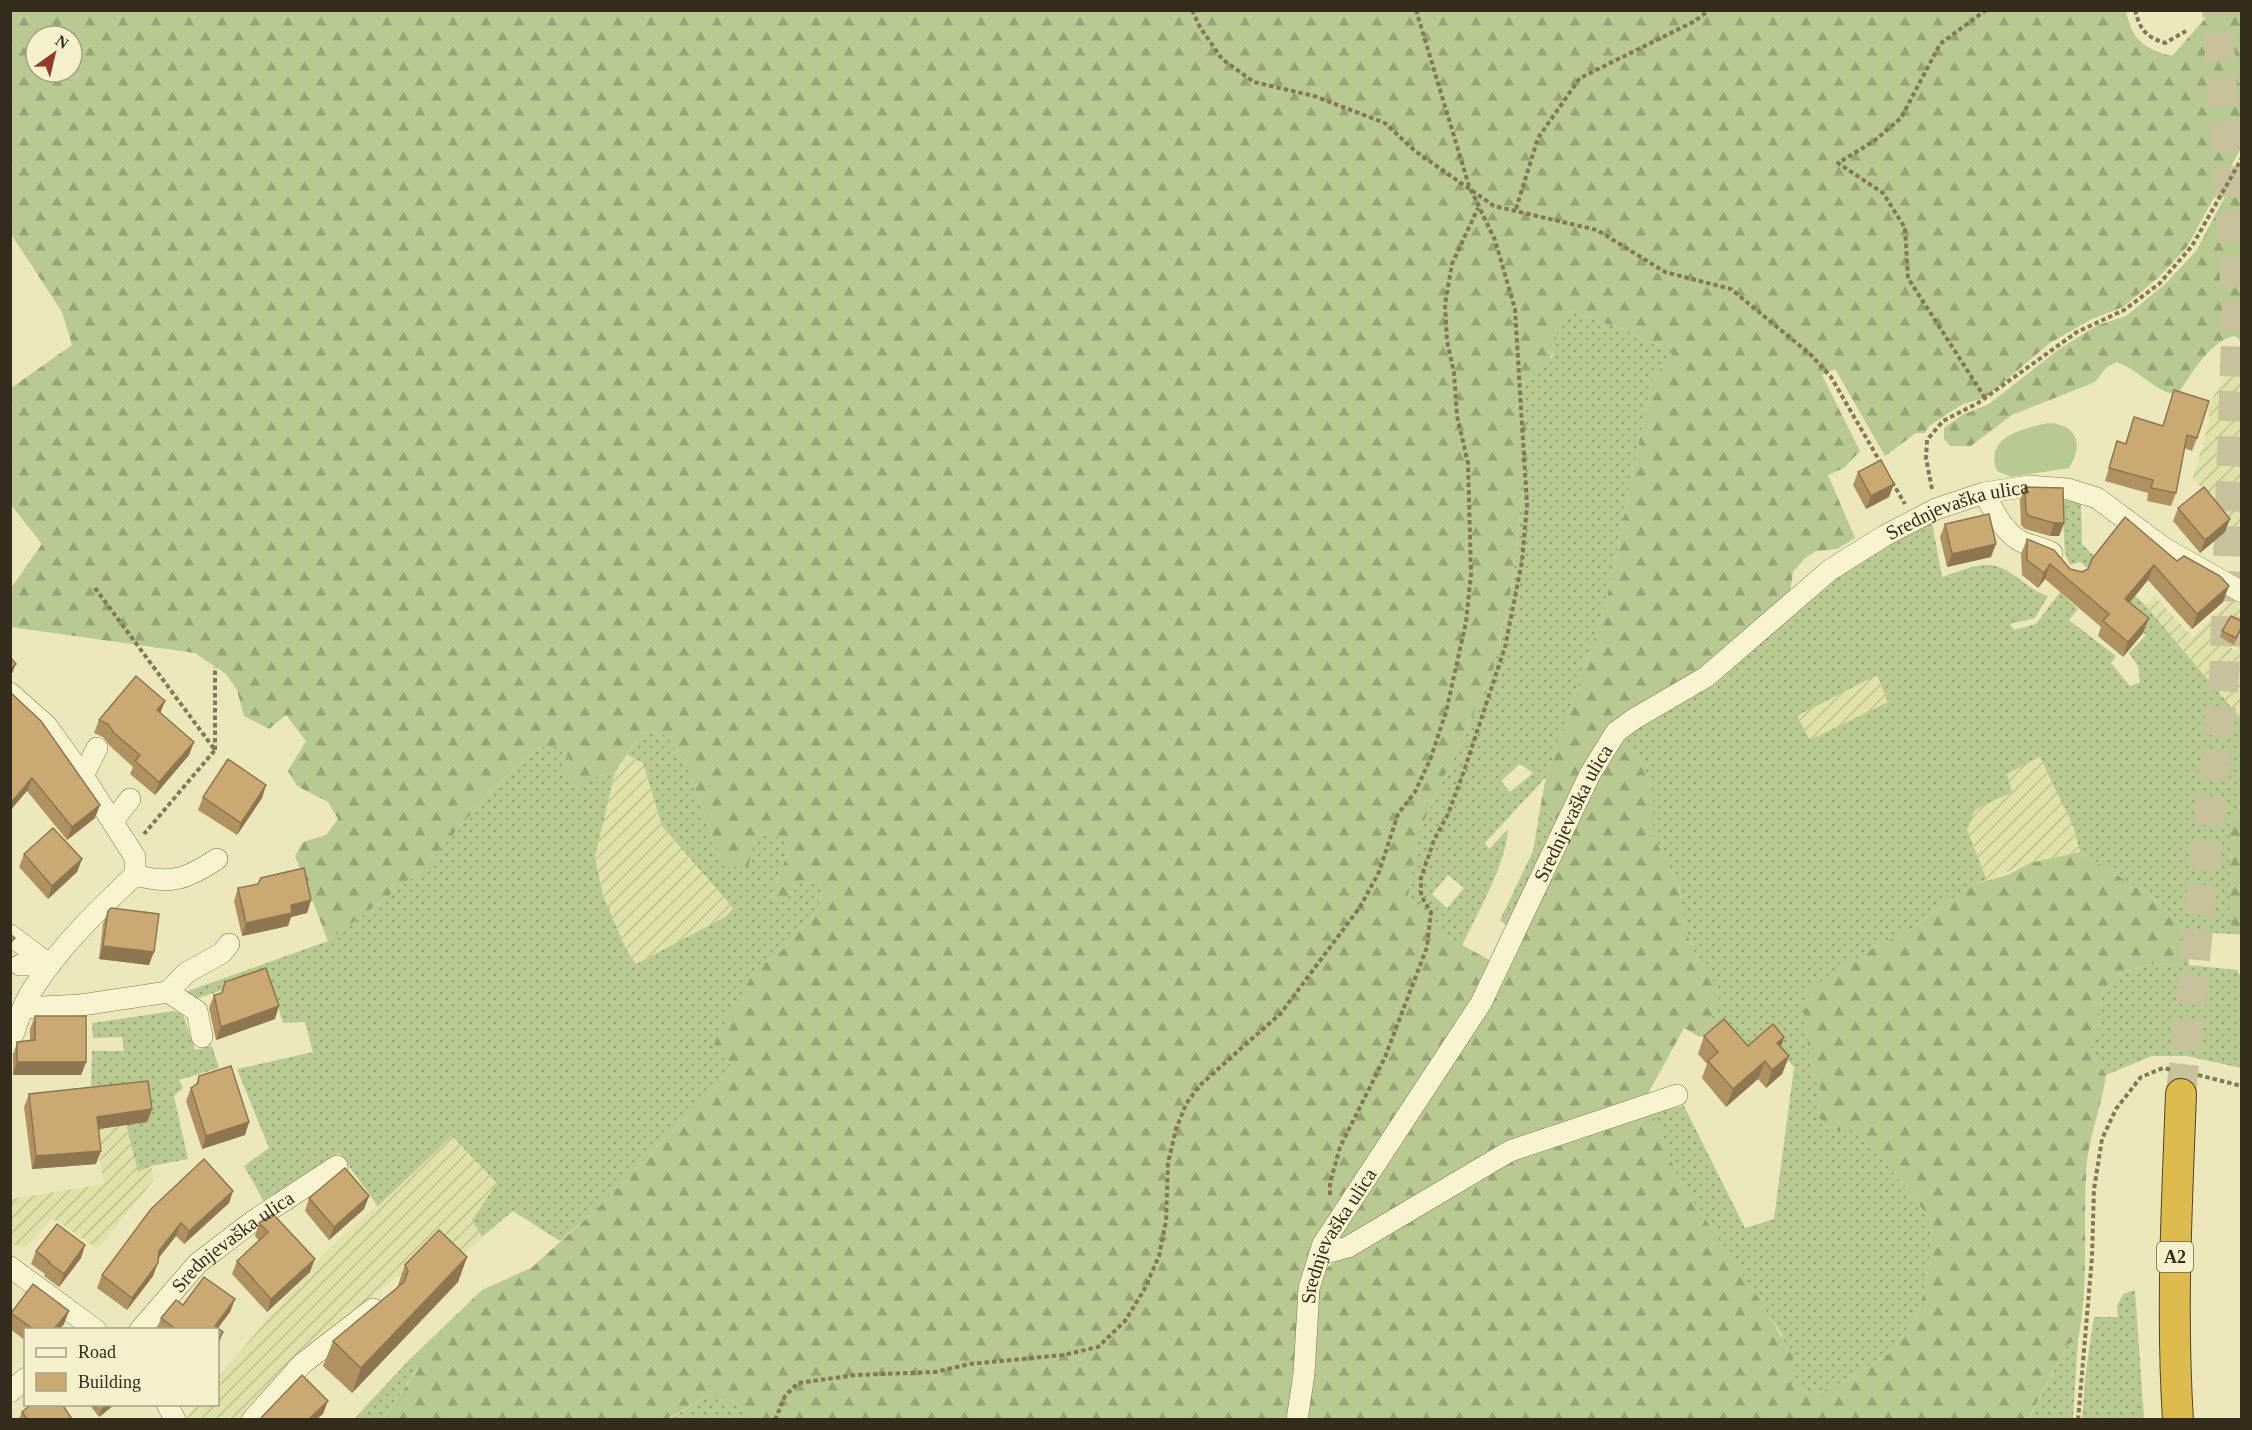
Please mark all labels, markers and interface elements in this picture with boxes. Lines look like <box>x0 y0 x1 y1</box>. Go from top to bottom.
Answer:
north arrow <box>24 24 84 84</box>
text: N <box>53 32 72 53</box>
street label: Srednjevaška ulica <box>1882 475 2030 544</box>
street label: Srednjevaška ulica <box>1529 740 1617 885</box>
street label: Srednjevaška ulica <box>1297 1164 1381 1305</box>
street label: Srednjevaška ulica <box>167 1186 298 1297</box>
road number: A2 <box>2157 1242 2193 1272</box>
legend <box>24 1328 219 1406</box>
text: Road <box>78 1342 116 1362</box>
text: Building <box>78 1372 141 1392</box>

